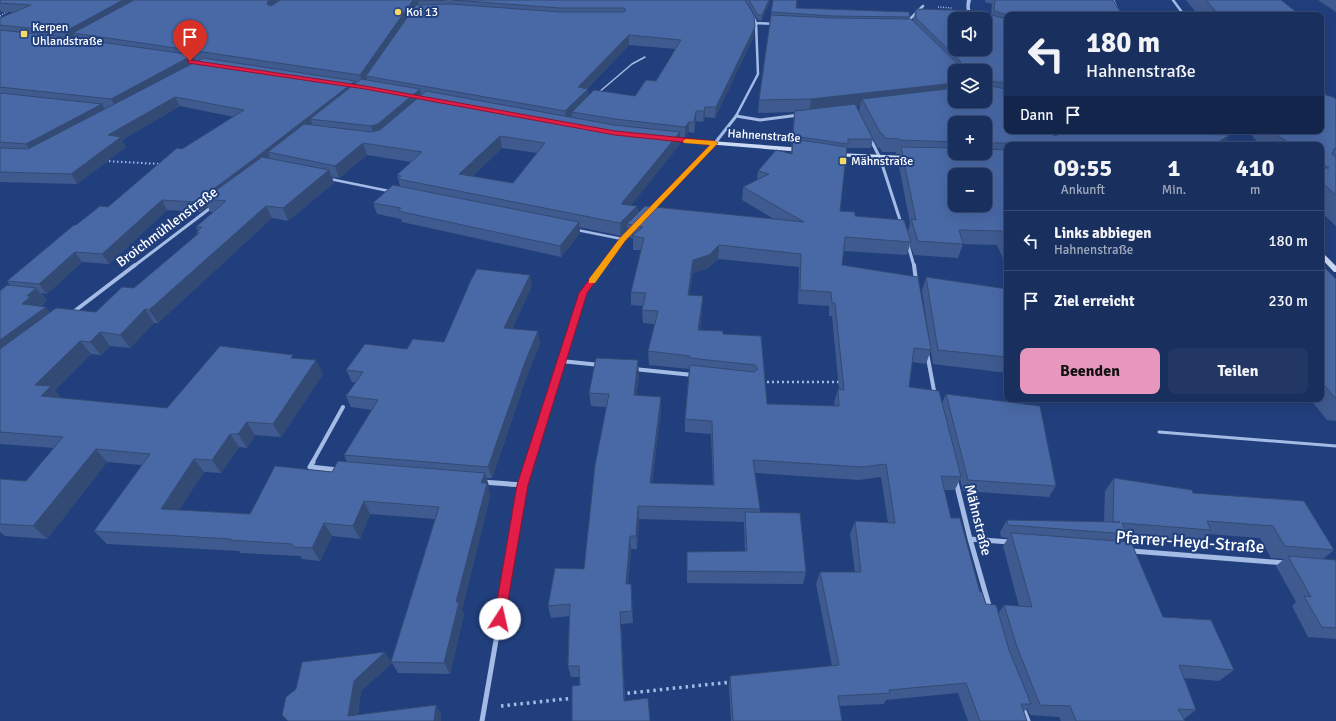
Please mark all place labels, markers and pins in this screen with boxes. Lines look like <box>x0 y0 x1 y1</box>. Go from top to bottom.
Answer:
place label: Koi 13 <box>406 5 438 20</box>
marker: Koi 13 <box>393 7 403 17</box>
place label: Kerpen Uhlandstraße <box>32 20 103 49</box>
pin <box>173 20 207 61</box>
marker: Kerpen Uhlandstraße <box>19 29 29 39</box>
place label: Mähnstraße <box>851 154 913 169</box>
marker: Mähnstraße <box>838 156 848 166</box>

